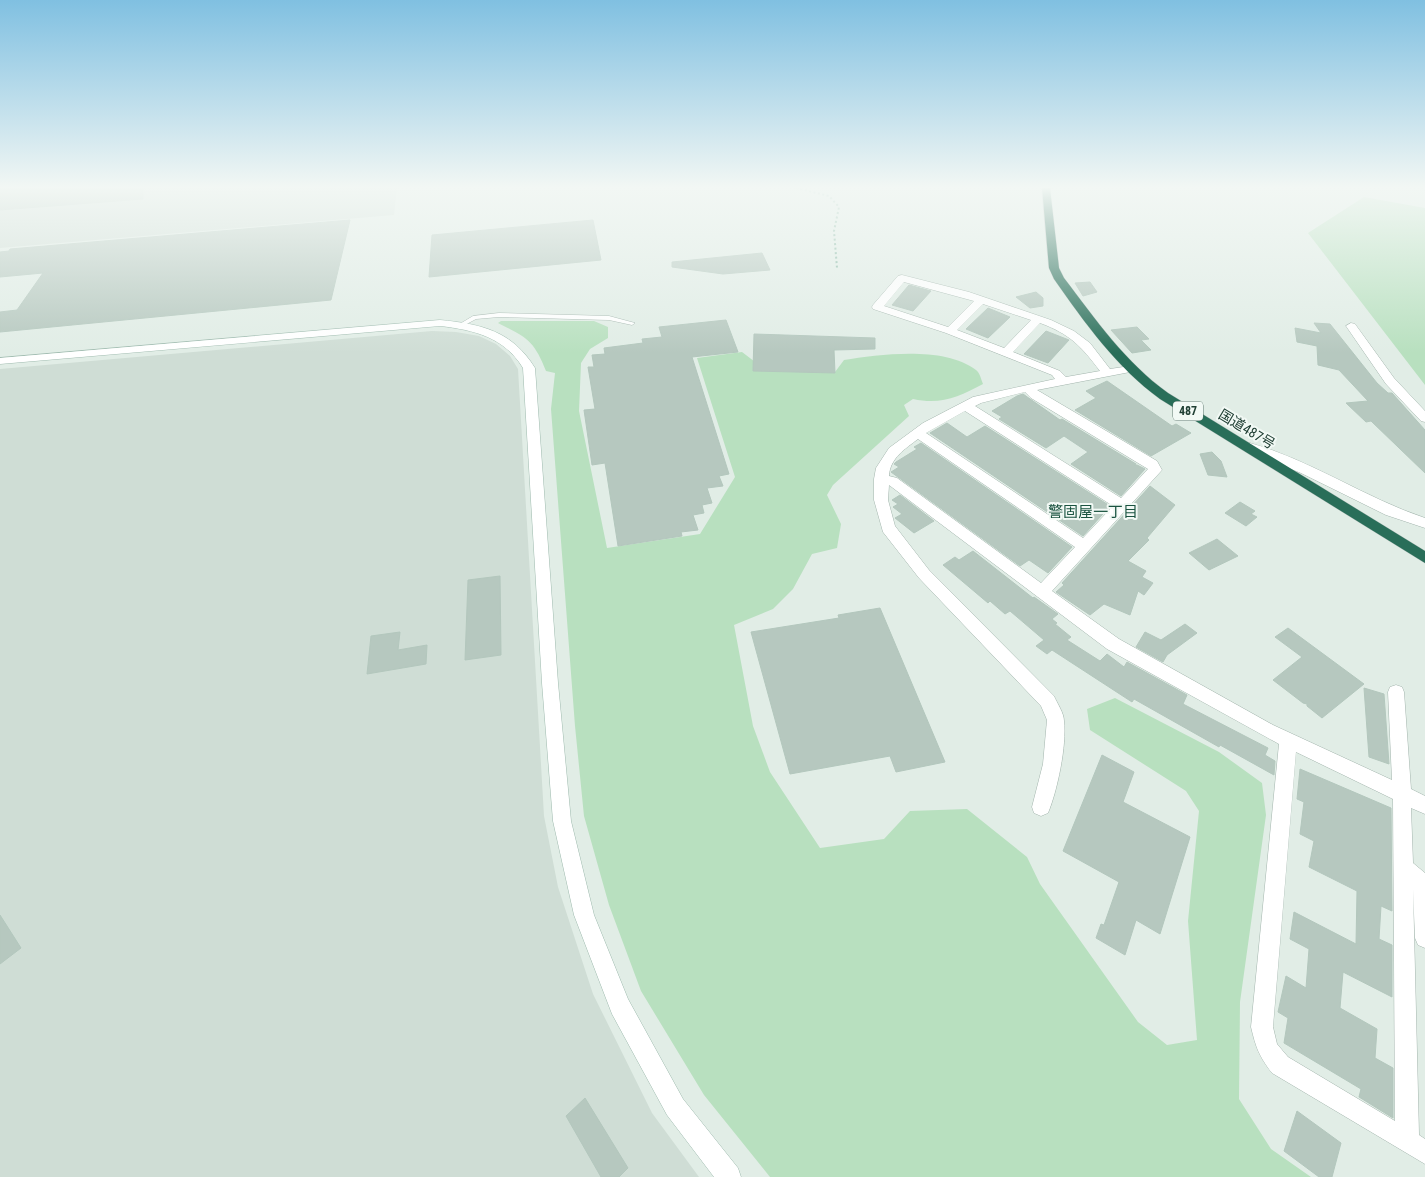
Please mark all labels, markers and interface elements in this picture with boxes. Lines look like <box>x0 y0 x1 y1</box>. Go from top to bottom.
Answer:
road number: 487 <box>1173 402 1203 421</box>
street label: 国道487号 <box>1216 406 1278 452</box>
district label: 警固屋一丁目 <box>1048 503 1138 521</box>

